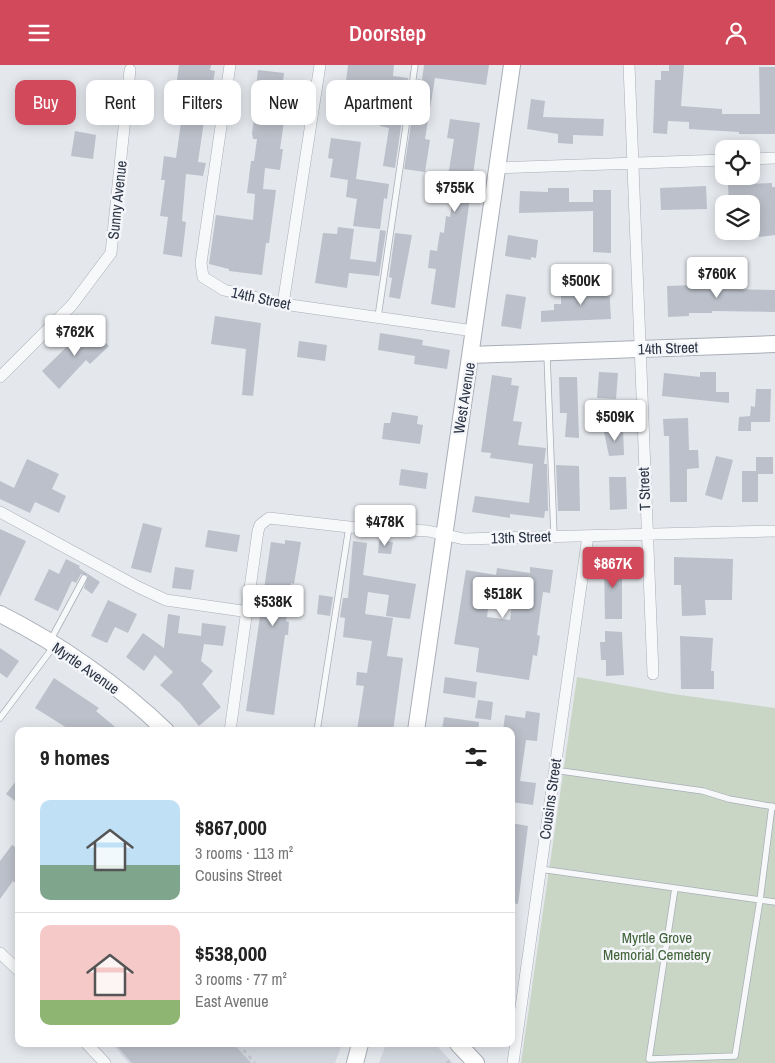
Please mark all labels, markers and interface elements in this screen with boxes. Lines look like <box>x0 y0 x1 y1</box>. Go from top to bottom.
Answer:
text: Doorstep <box>349 18 426 48</box>
icon: menu <box>25 19 53 47</box>
icon: person <box>722 19 750 47</box>
chip: Buy <box>15 80 76 125</box>
chip: Rent <box>86 80 154 125</box>
chip: Filters <box>164 80 241 125</box>
chip: New <box>251 80 316 125</box>
chip: Apartment <box>326 80 430 125</box>
map controls <box>715 140 760 240</box>
button: locate <box>715 140 760 185</box>
street label: Sunny Avenue <box>102 159 132 240</box>
pin: $755K <box>420 171 490 213</box>
text: $755K <box>436 176 474 198</box>
button: layers <box>715 195 760 240</box>
pin: $760K <box>682 257 752 299</box>
text: $760K <box>698 262 736 284</box>
pin: $500K <box>546 263 616 306</box>
text: $500K <box>562 269 600 291</box>
street label: 14th Street <box>229 281 293 315</box>
pin: $762K <box>40 315 110 357</box>
text: $762K <box>56 320 94 342</box>
street label: 14th Street <box>638 336 699 360</box>
street label: West Avenue <box>448 361 480 435</box>
pin: $509K <box>580 399 650 442</box>
text: $509K <box>596 405 634 427</box>
street label: T Street <box>633 466 655 511</box>
pin: $478K <box>350 505 420 547</box>
text: $478K <box>366 510 404 532</box>
street label: 13th Street <box>491 525 552 549</box>
pin: $867K <box>578 547 648 589</box>
text: $867K <box>594 552 632 574</box>
pin: $518K <box>468 577 538 619</box>
text: $518K <box>484 582 522 604</box>
pin: $538K <box>238 585 308 627</box>
text: $538K <box>254 590 292 612</box>
street label: Myrtle Avenue <box>48 637 124 699</box>
text: 9 homes <box>40 743 110 772</box>
icon: filters <box>462 743 490 771</box>
street label: Cousins Street <box>534 757 566 841</box>
text: $867,000 <box>195 813 267 842</box>
icon: home <box>80 820 140 880</box>
text: 3 rooms · 113 m² <box>195 842 293 864</box>
text: Cousins Street <box>195 864 282 886</box>
park label: Myrtle Grove Memorial Cemetery <box>603 927 712 965</box>
text: $538,000 <box>195 939 267 968</box>
icon: home <box>80 945 140 1005</box>
text: 3 rooms · 77 m² <box>195 968 287 990</box>
text: East Avenue <box>195 990 268 1012</box>

